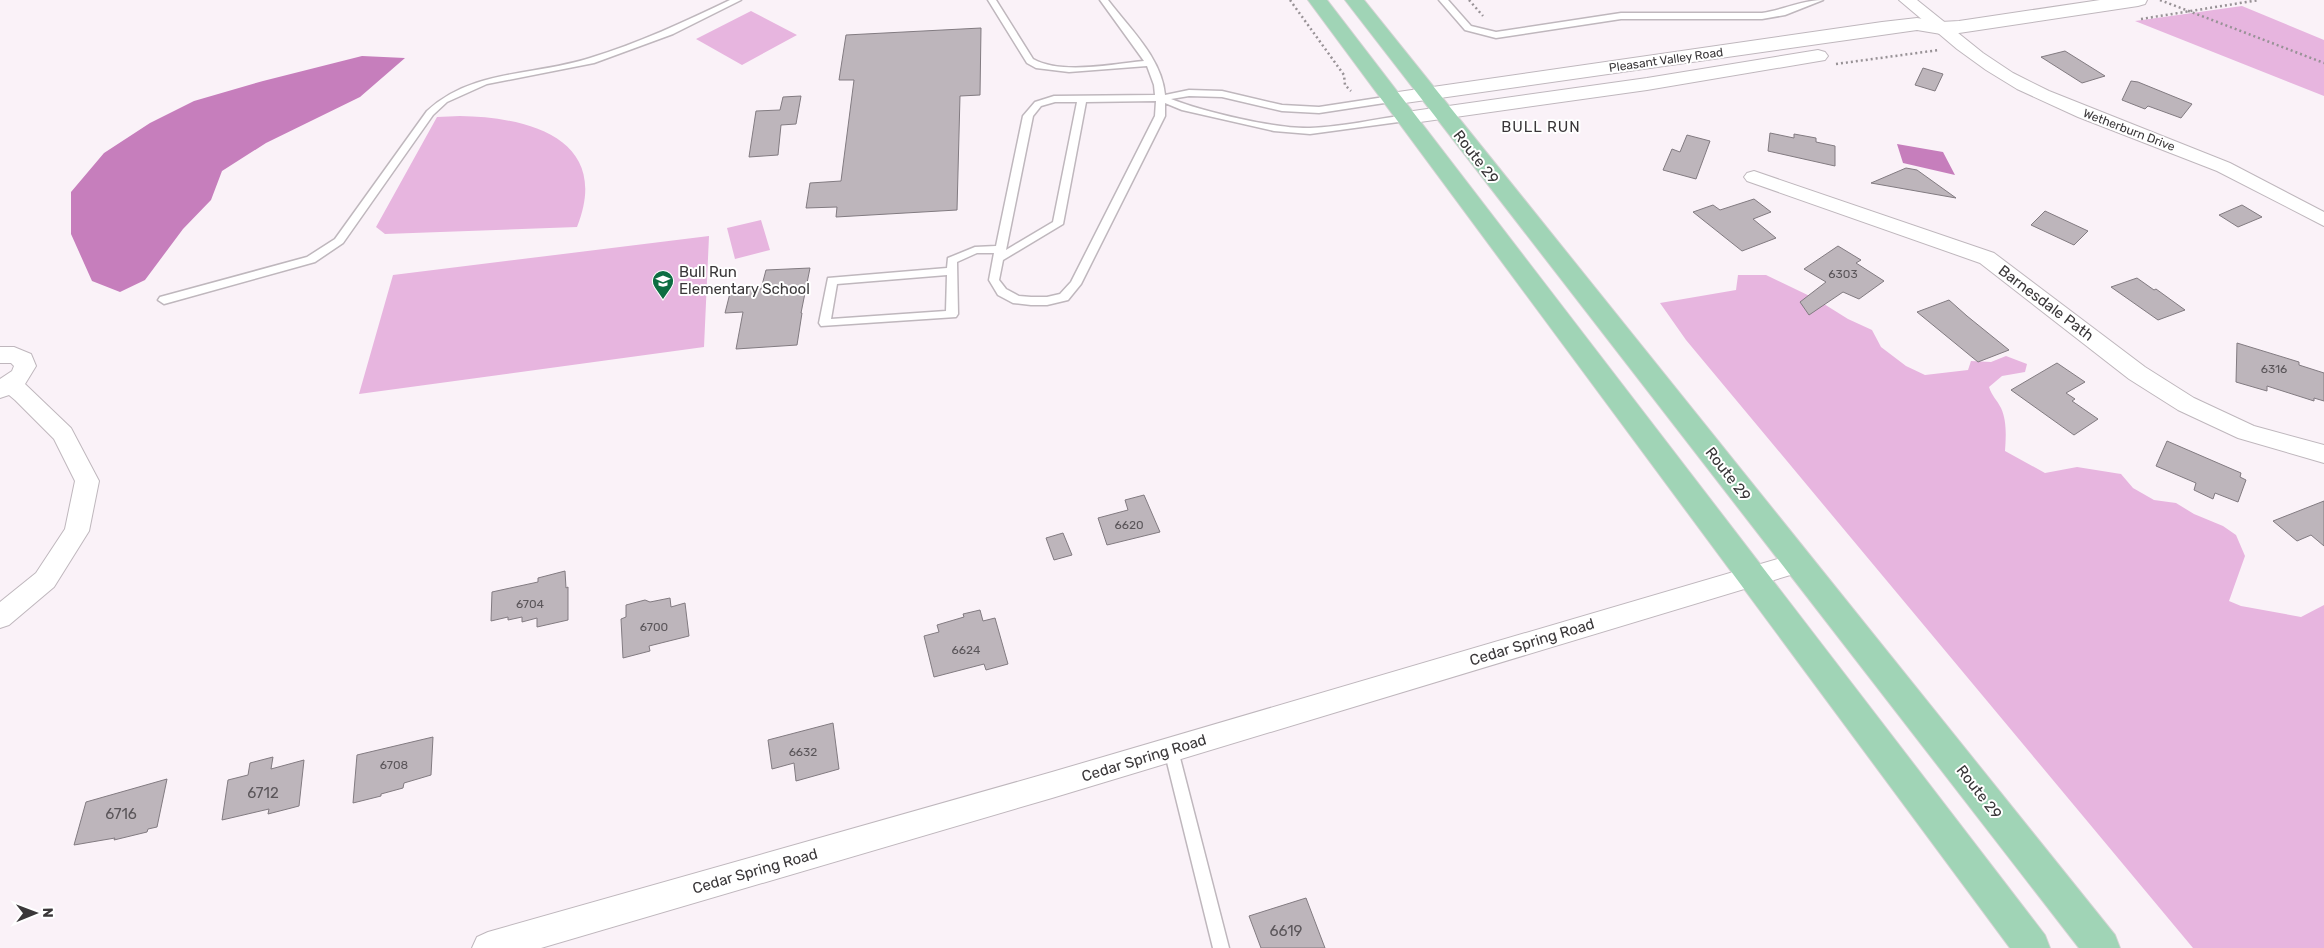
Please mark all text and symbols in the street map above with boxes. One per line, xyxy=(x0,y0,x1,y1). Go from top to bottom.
street label: Pleasant Valley Road xyxy=(1608,45,1724,75)
street label: Wetherburn Drive xyxy=(2081,106,2177,154)
district label: BULL RUN xyxy=(1501,118,1581,136)
street label: Route 29 xyxy=(1450,127,1503,187)
street label: Barnesdale Path xyxy=(1995,261,2097,345)
place label: Bull Run Elementary School xyxy=(679,263,810,298)
house number: 6303 xyxy=(1828,267,1858,281)
school or university icon: Bull Run Elementary School xyxy=(651,269,675,300)
house number: 6316 xyxy=(2261,362,2287,376)
street label: Route 29 xyxy=(1702,444,1755,504)
house number: 6620 xyxy=(1114,518,1144,532)
house number: 6704 xyxy=(516,597,545,611)
street label: Cedar Spring Road xyxy=(1467,614,1597,670)
house number: 6700 xyxy=(640,620,668,634)
house number: 6624 xyxy=(952,643,981,657)
street label: Cedar Spring Road xyxy=(1079,730,1209,786)
house number: 6632 xyxy=(789,745,817,759)
house number: 6708 xyxy=(380,758,408,772)
street label: Route 29 xyxy=(1953,762,2006,822)
house number: 6712 xyxy=(247,784,279,802)
house number: 6716 xyxy=(105,805,137,823)
street label: Cedar Spring Road xyxy=(690,845,820,897)
north arrow xyxy=(10,888,60,938)
text: N xyxy=(39,908,56,918)
house number: 6619 xyxy=(1269,922,1303,940)

